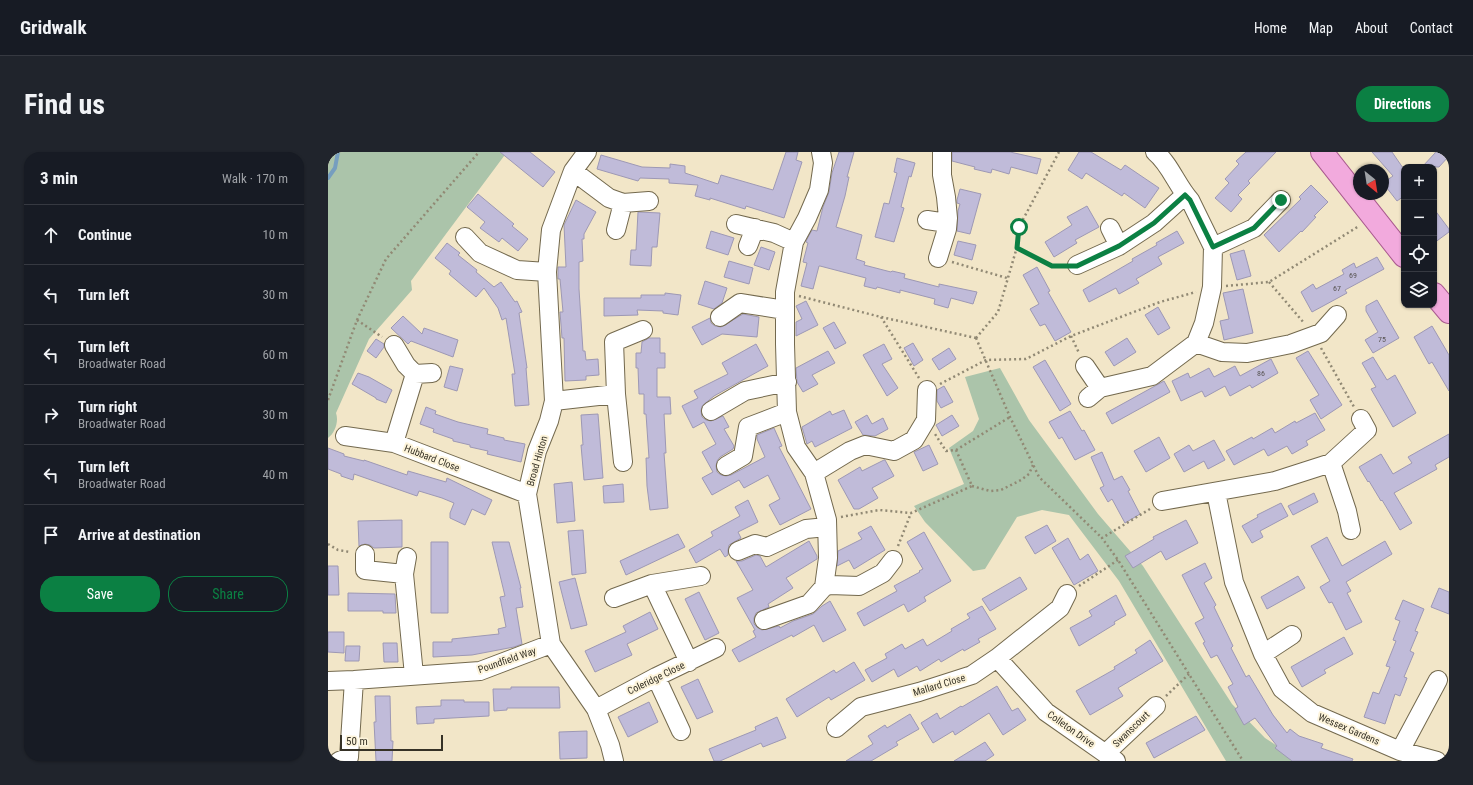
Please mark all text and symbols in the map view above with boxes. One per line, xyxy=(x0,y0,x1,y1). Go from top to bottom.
text: Gridwalk xyxy=(20,16,86,39)
text: Home xyxy=(1254,20,1287,36)
text: Map xyxy=(1309,20,1333,36)
text: About xyxy=(1355,20,1388,36)
text: Contact xyxy=(1410,20,1453,36)
button: Directions xyxy=(1356,86,1449,122)
text: Find us xyxy=(24,88,105,121)
north arrow xyxy=(1353,164,1389,200)
map controls xyxy=(1401,164,1437,308)
button: + xyxy=(1401,164,1437,200)
text: 3 min xyxy=(40,168,78,188)
text: Walk · 170 m xyxy=(222,171,288,186)
route end xyxy=(1272,191,1290,209)
button: − xyxy=(1401,200,1437,236)
route start xyxy=(1010,218,1028,236)
icon: ahead xyxy=(40,224,62,246)
text: Continue xyxy=(78,226,132,244)
text: 10 m xyxy=(262,227,288,242)
button: locate xyxy=(1401,236,1437,272)
house number: 69 xyxy=(1349,271,1357,280)
button: layers xyxy=(1401,272,1437,308)
icon: left xyxy=(40,284,62,306)
house number: 67 xyxy=(1333,284,1341,293)
text: Turn left xyxy=(78,286,129,304)
text: 30 m xyxy=(262,287,288,302)
house number: 75 xyxy=(1378,335,1386,344)
text: Turn left xyxy=(78,338,129,356)
icon: left xyxy=(40,344,62,366)
text: 60 m xyxy=(262,347,288,362)
text: Broadwater Road xyxy=(78,356,166,371)
house number: 86 xyxy=(1257,369,1265,378)
text: Turn right xyxy=(78,398,137,416)
icon: right xyxy=(40,404,62,426)
text: 30 m xyxy=(262,407,288,422)
text: Broadwater Road xyxy=(78,416,166,431)
street label: Broad Hinton xyxy=(525,435,549,487)
street label: Hubbard Close xyxy=(403,442,461,474)
text: Turn left xyxy=(78,458,129,476)
icon: left xyxy=(40,464,62,486)
text: 40 m xyxy=(262,467,288,482)
text: Broadwater Road xyxy=(78,476,166,491)
icon: arrive xyxy=(40,524,62,546)
text: Arrive at destination xyxy=(78,526,201,544)
button: Save xyxy=(40,576,160,612)
button: Share xyxy=(168,576,288,612)
street label: Poundfield Way xyxy=(477,645,537,675)
street label: Coleridge Close xyxy=(626,659,687,697)
street label: Mallard Close xyxy=(911,672,967,698)
street label: Colleton Drive xyxy=(1045,709,1097,749)
street label: Swanscourt xyxy=(1110,709,1152,749)
street label: Wessex Gardens xyxy=(1317,711,1382,747)
scale bar xyxy=(340,733,443,752)
text: 50 m xyxy=(346,735,368,748)

